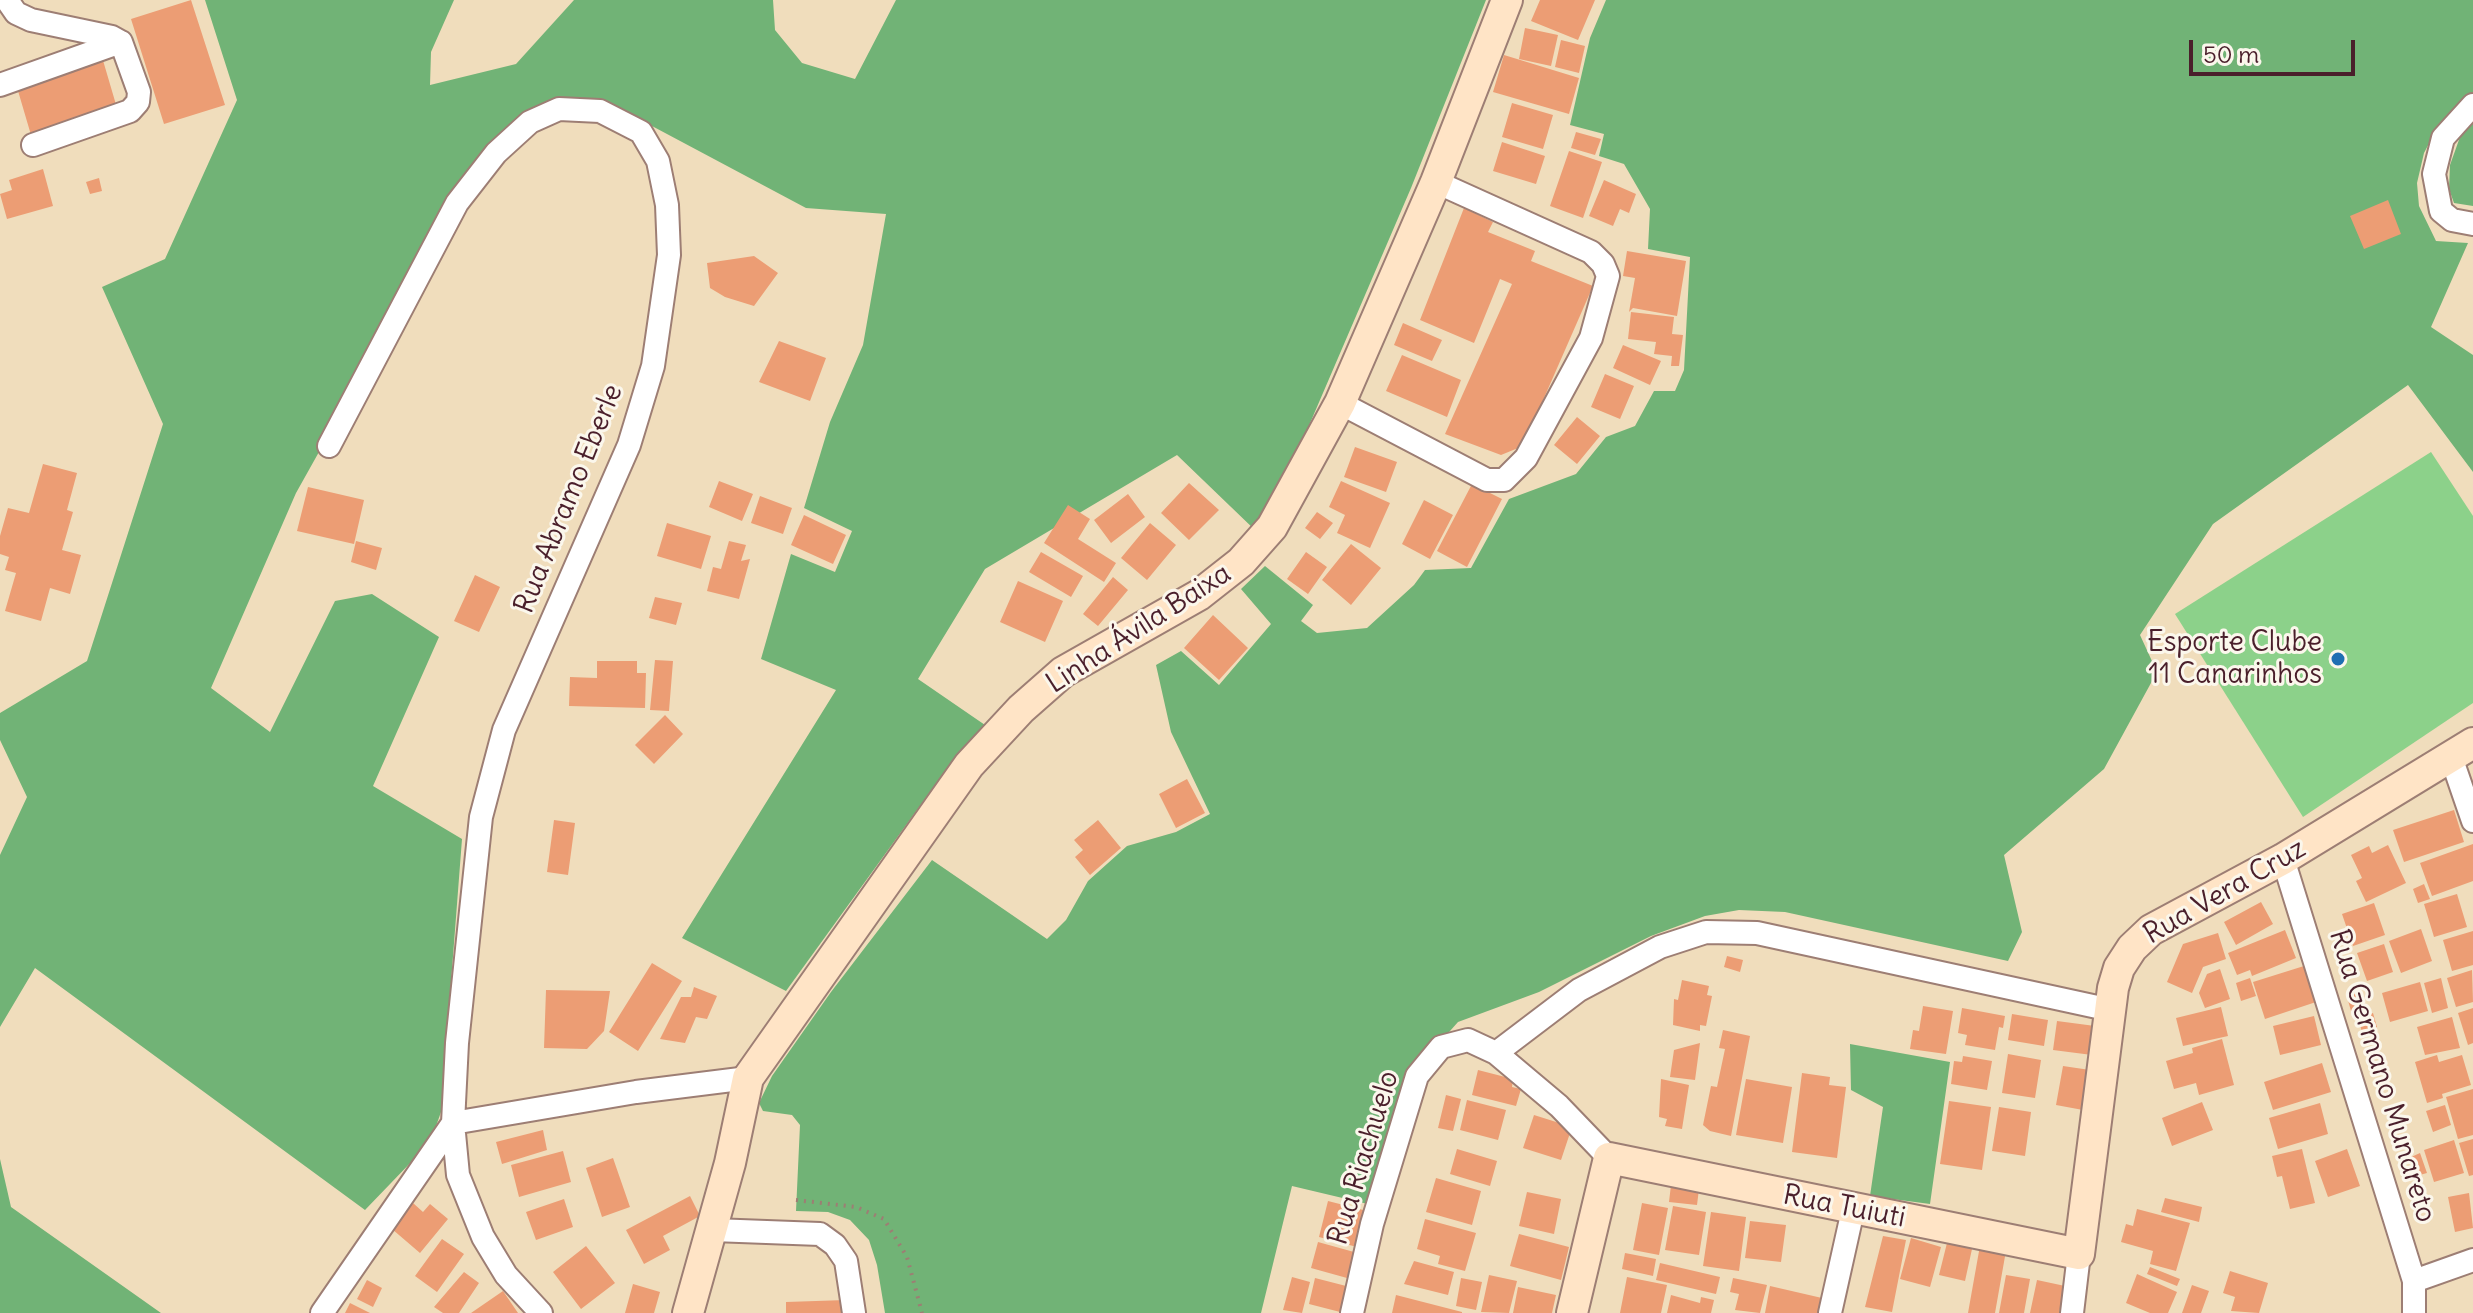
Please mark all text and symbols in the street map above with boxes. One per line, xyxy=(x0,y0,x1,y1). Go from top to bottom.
scale bar xyxy=(2193,24,2359,74)
text: 50 m xyxy=(2203,39,2259,69)
street label: Rua Abramo Eberle xyxy=(508,380,630,618)
street label: Linha Ávila Baixa xyxy=(1041,557,1237,701)
place label: Esporte Clube 11 Canarinhos xyxy=(2147,626,2322,692)
marker: Esporte Clube 11 Canarinhos xyxy=(2329,650,2347,668)
street label: Rua Vera Cruz xyxy=(2138,832,2312,952)
street label: Rua Germano Munareto xyxy=(2321,926,2443,1226)
street label: Rua Riachuelo xyxy=(1322,1067,1406,1249)
street label: Rua Tuiuti xyxy=(1780,1179,1908,1235)

